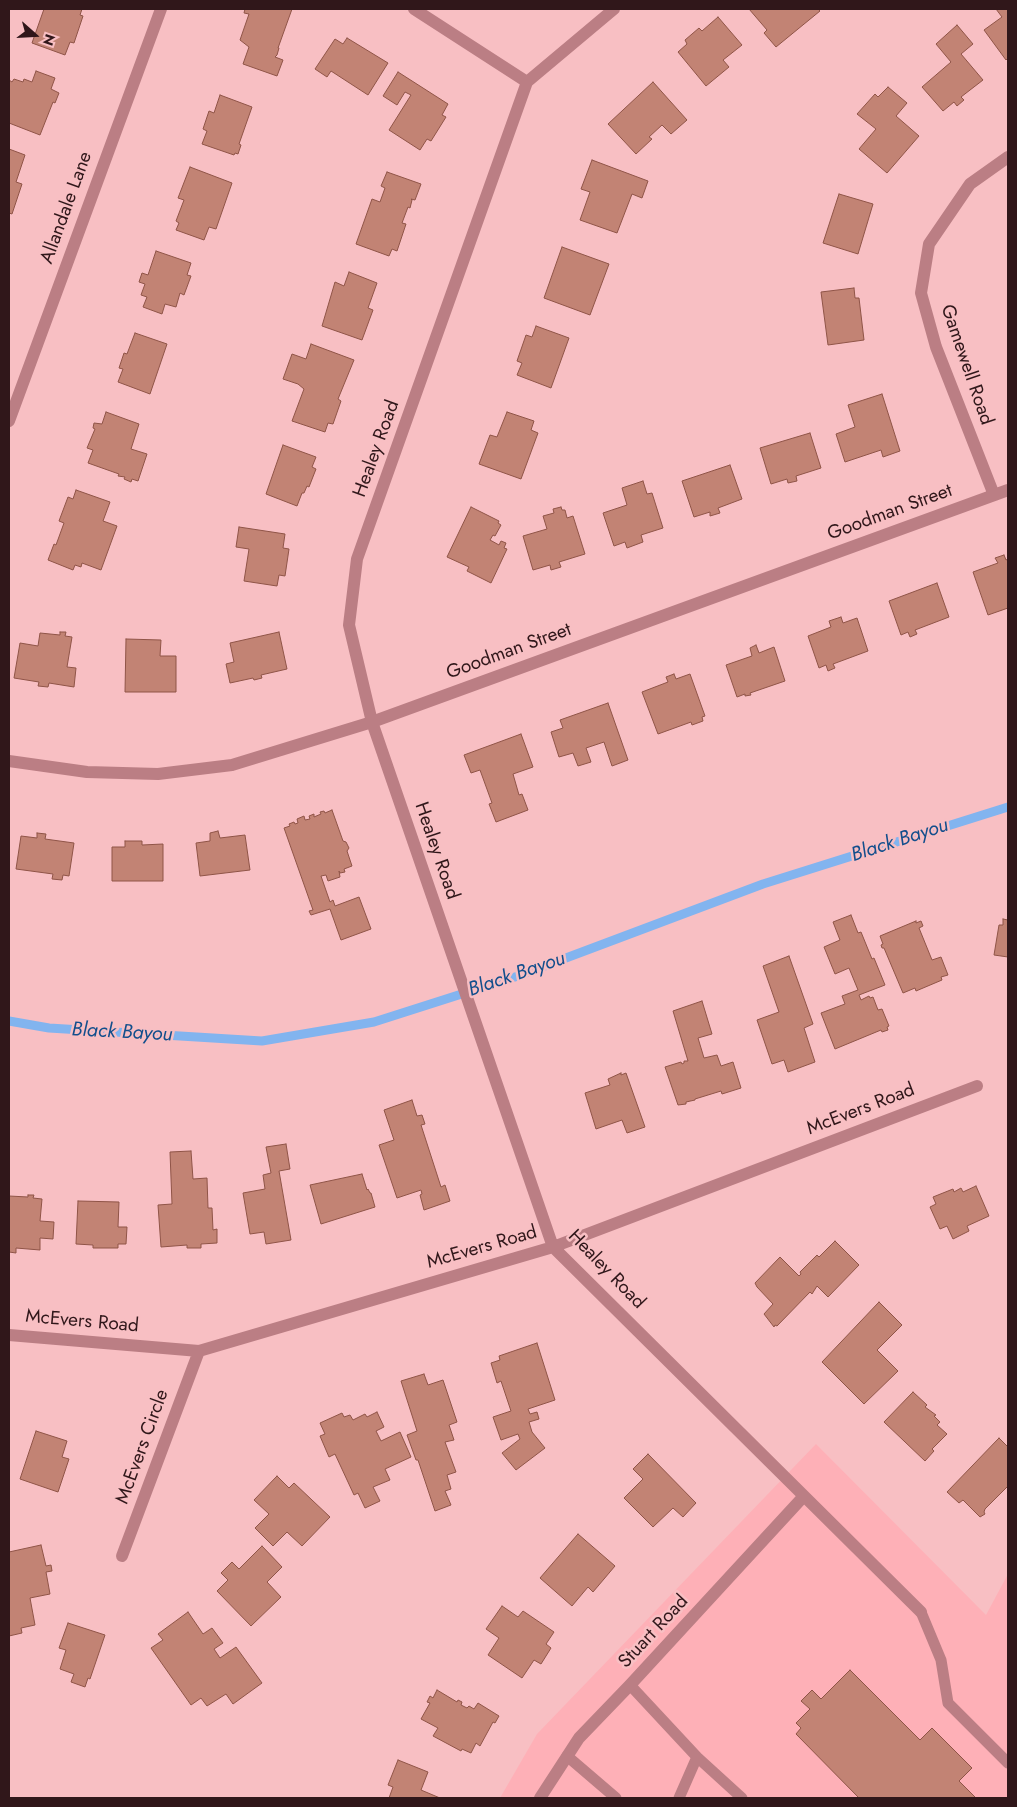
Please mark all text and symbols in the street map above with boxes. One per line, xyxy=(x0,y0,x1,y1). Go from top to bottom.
north arrow xyxy=(10,10,60,60)
text: N xyxy=(38,31,60,48)
street label: Allandale Lane xyxy=(36,149,98,267)
street label: Gamewell Road xyxy=(935,302,997,428)
street label: Healey Road xyxy=(349,397,405,501)
street label: Goodman Street xyxy=(824,480,956,546)
street label: Goodman Street xyxy=(443,619,575,685)
street label: Healey Road xyxy=(409,799,463,903)
water label: Black Bayou xyxy=(848,814,952,868)
water label: Black Bayou xyxy=(465,947,569,1003)
water label: Black Bayou xyxy=(71,1018,173,1048)
street label: McEvers Road xyxy=(804,1079,918,1141)
street label: McEvers Road xyxy=(424,1221,540,1275)
street label: Healey Road xyxy=(563,1226,649,1314)
street label: McEvers Road xyxy=(24,1306,140,1338)
street label: McEvers Circle xyxy=(112,1387,174,1507)
street label: Stuart Road xyxy=(614,1591,694,1673)

